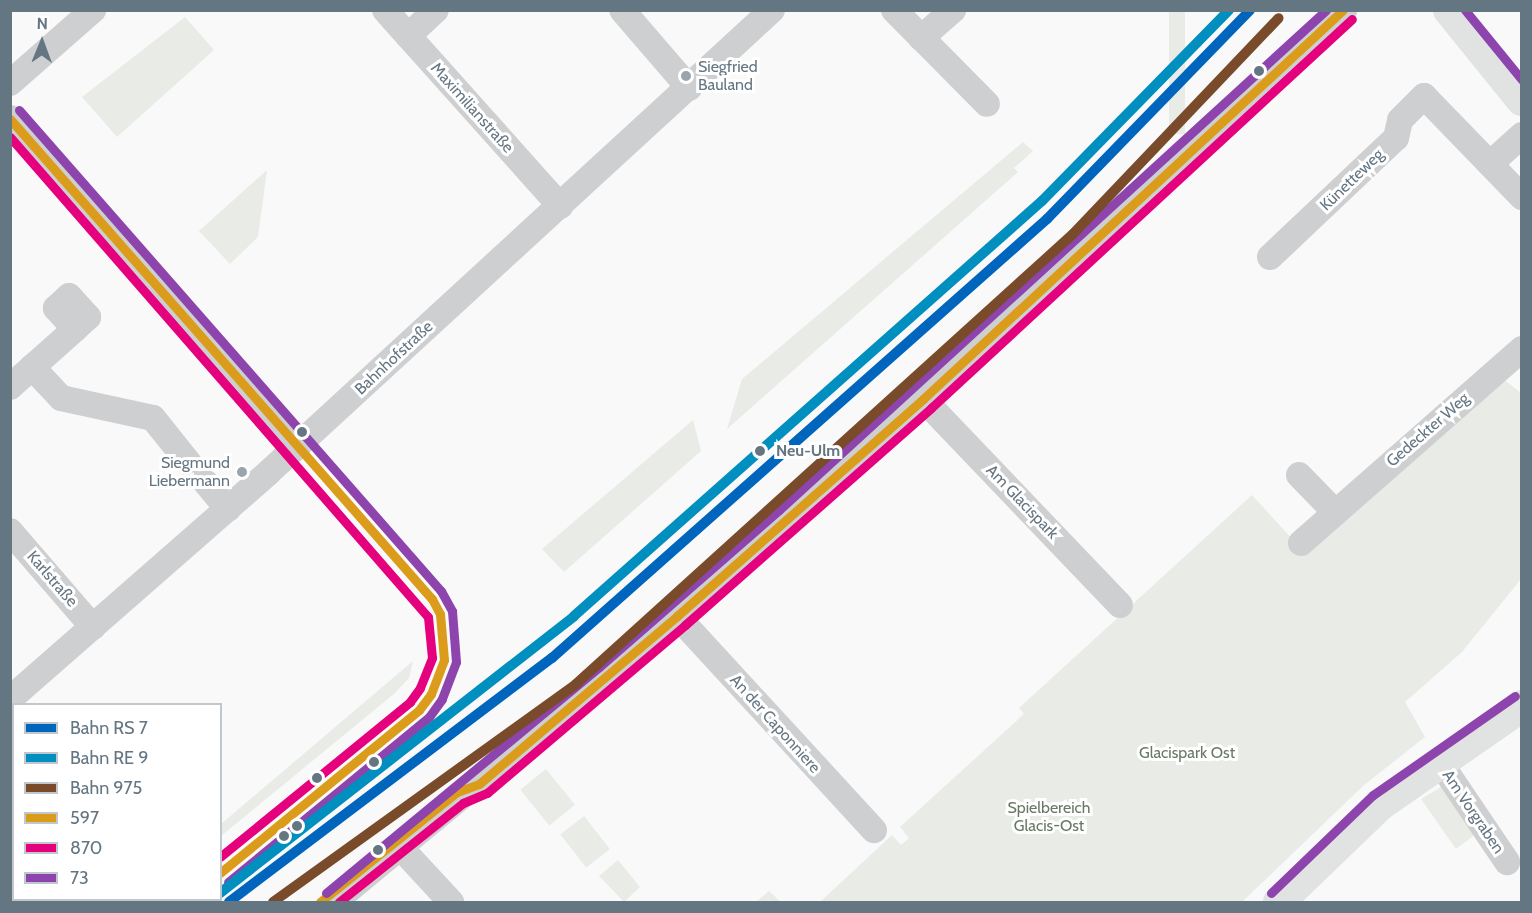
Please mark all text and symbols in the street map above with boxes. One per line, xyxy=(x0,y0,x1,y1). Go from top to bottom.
north arrow xyxy=(12,12,72,72)
text: N xyxy=(37,14,48,33)
place label: Siegfried Bauland xyxy=(698,57,758,95)
street label: Maximilianstraße xyxy=(426,59,518,157)
unlabelled marker xyxy=(1253,65,1265,77)
marker: Siegfried Bauland xyxy=(679,69,693,83)
street label: Künetteweg xyxy=(1316,145,1388,215)
street label: Bahnhofstraße xyxy=(351,317,437,399)
street label: Gedeckter Weg xyxy=(1383,389,1473,471)
unlabelled marker xyxy=(296,426,308,438)
marker: Neu-Ulm xyxy=(749,440,771,462)
place label: Neu-Ulm xyxy=(776,441,840,461)
place label: Siegmund Liebermann xyxy=(149,453,230,491)
street label: Am Glacispark xyxy=(982,461,1062,543)
marker: Siegmund Liebermann xyxy=(235,465,249,479)
street label: Karlstraße xyxy=(23,547,81,611)
street label: An der Caponniere xyxy=(726,671,824,777)
legend xyxy=(12,703,222,901)
text: Bahn RS 7 xyxy=(70,717,148,739)
park label: Glacispark Ost xyxy=(1139,743,1235,763)
text: Bahn RE 9 xyxy=(70,747,148,769)
unlabelled marker xyxy=(368,756,380,768)
street label: Am Vorgraben xyxy=(1438,767,1508,857)
unlabelled marker xyxy=(311,772,323,784)
text: Bahn 975 xyxy=(70,777,142,799)
park label: Spielbereich Glacis-Ost xyxy=(1008,798,1090,836)
text: 597 xyxy=(70,807,99,829)
unlabelled marker xyxy=(291,820,303,832)
unlabelled marker xyxy=(278,830,290,842)
text: 870 xyxy=(70,837,102,859)
unlabelled marker xyxy=(372,844,384,856)
text: 73 xyxy=(70,867,89,889)

